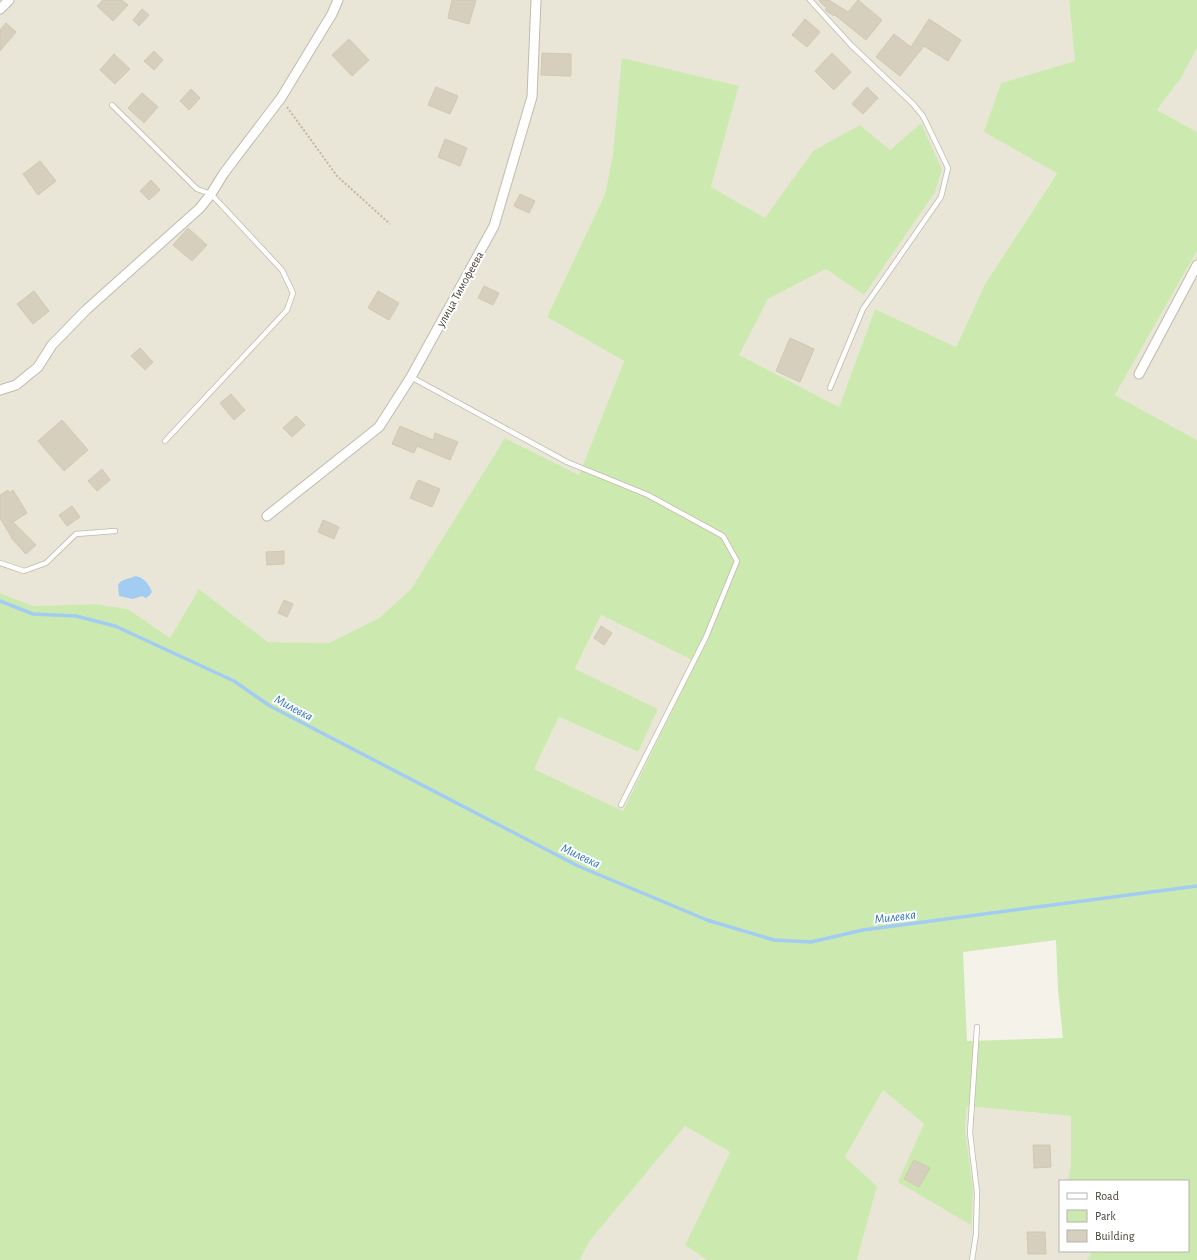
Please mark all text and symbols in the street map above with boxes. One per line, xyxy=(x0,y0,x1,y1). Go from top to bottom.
street label: улица Тимофеева xyxy=(434,249,487,330)
water label: Милевка xyxy=(272,693,315,724)
water label: Милевка xyxy=(559,842,602,871)
water label: Милевка xyxy=(874,908,917,926)
legend xyxy=(1059,1180,1189,1252)
text: Road xyxy=(1095,1190,1119,1202)
text: Park xyxy=(1095,1210,1116,1222)
text: Building xyxy=(1095,1230,1135,1242)

